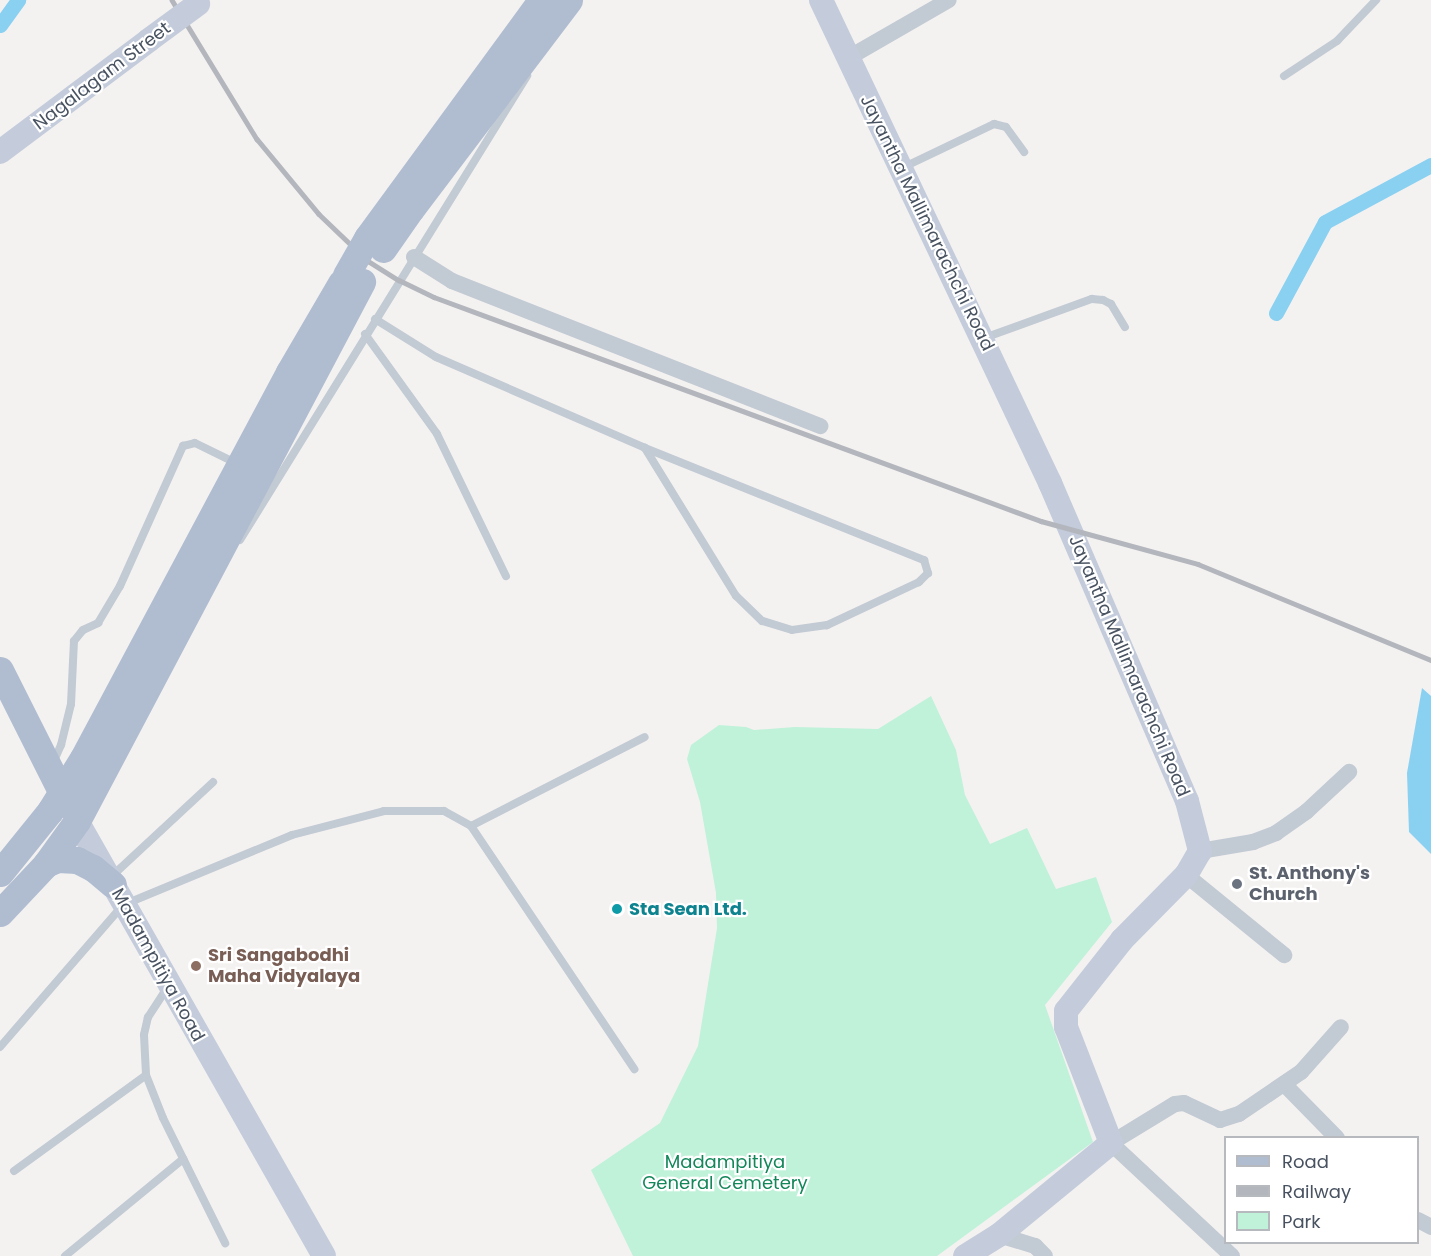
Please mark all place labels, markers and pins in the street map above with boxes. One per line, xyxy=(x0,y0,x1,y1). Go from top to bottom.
place label: St. Anthony's Church xyxy=(1249,863,1370,906)
marker: St. Anthony's Church xyxy=(1230,877,1244,891)
place label: Sta Sean Ltd. xyxy=(629,898,747,920)
marker: Sta Sean Ltd. xyxy=(610,902,624,916)
place label: Sri Sangabodhi Maha Vidyalaya xyxy=(208,945,360,988)
marker: Sri Sangabodhi Maha Vidyalaya xyxy=(189,959,203,973)

